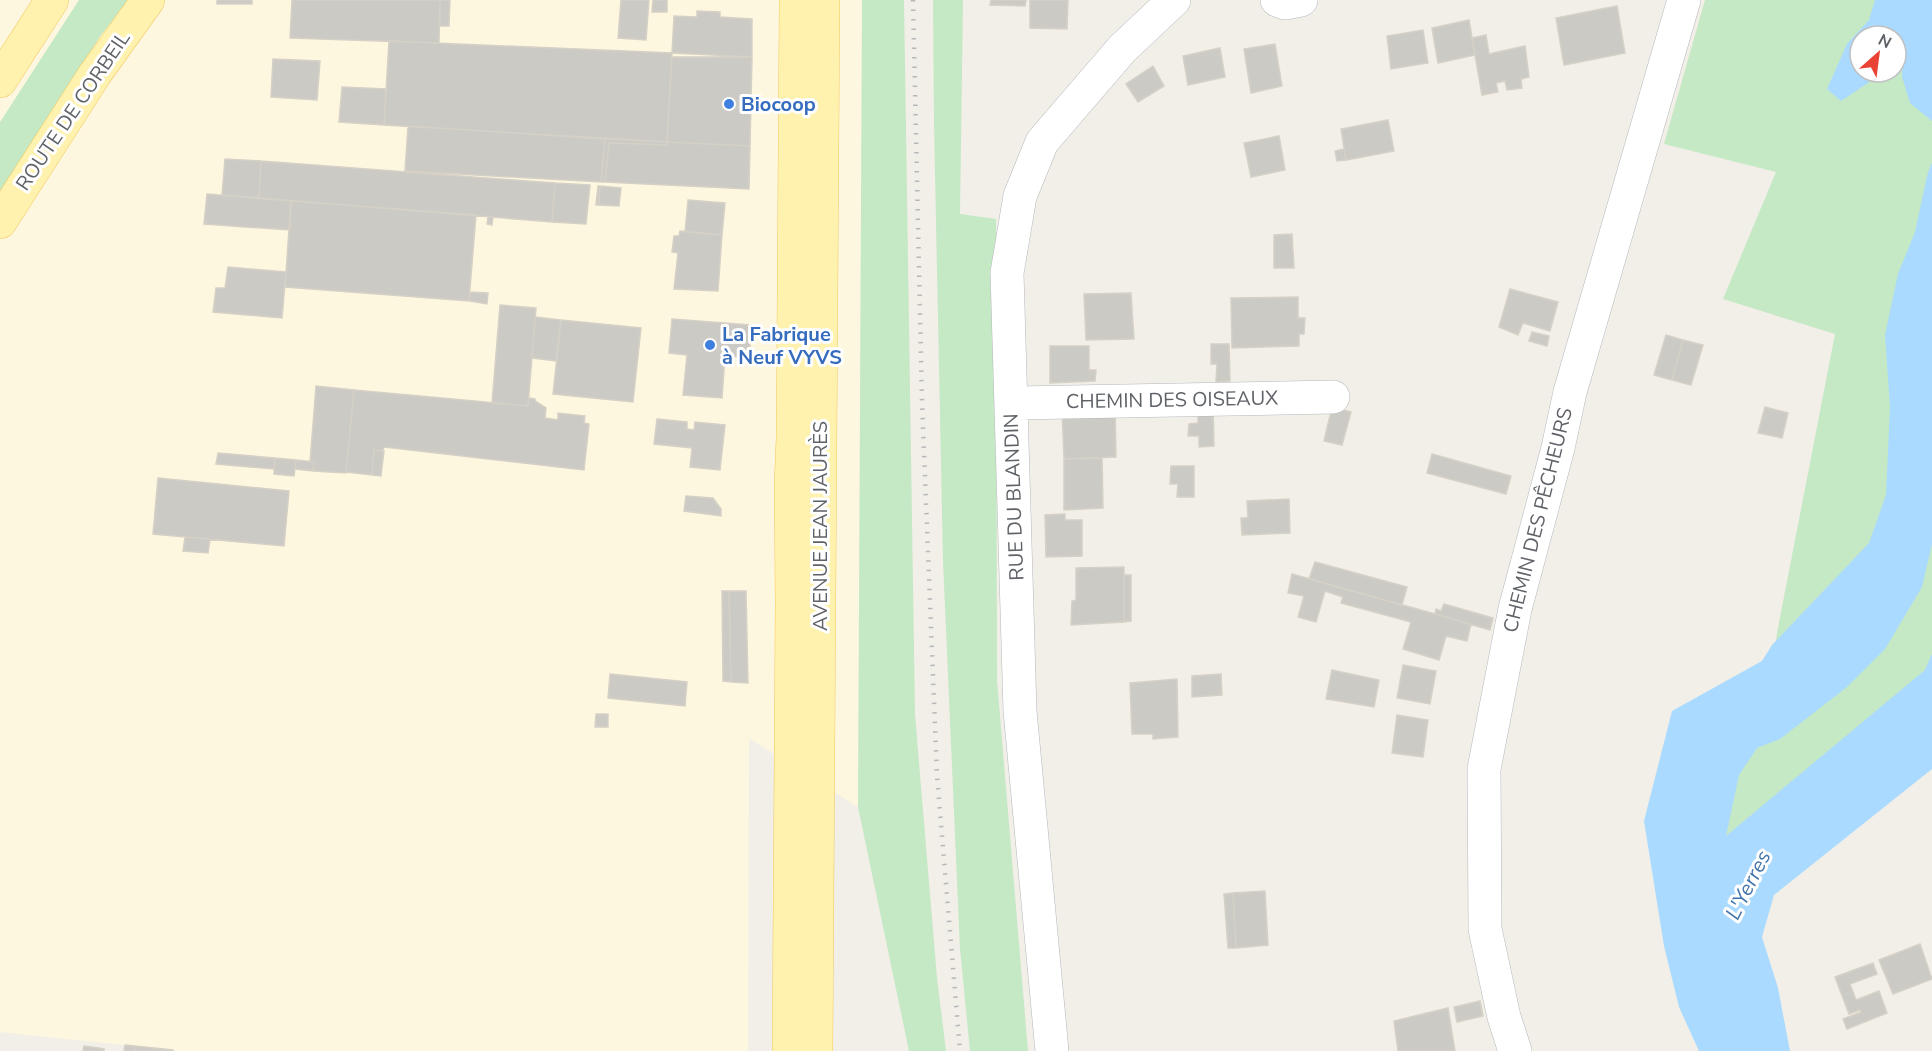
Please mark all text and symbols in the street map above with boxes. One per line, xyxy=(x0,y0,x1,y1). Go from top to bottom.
north arrow xyxy=(1848,24,1908,84)
street label: ROUTE DE CORBEIL xyxy=(10,26,136,196)
text: N xyxy=(1874,29,1895,54)
place label: Biocoop xyxy=(741,91,816,118)
marker: Biocoop xyxy=(722,97,736,111)
place label: La Fabrique à Neuf VYVS xyxy=(722,321,842,371)
marker: La Fabrique à Neuf VYVS xyxy=(703,338,717,352)
street label: CHEMIN DES OISEAUX xyxy=(1066,385,1278,415)
street label: CHEMIN DES PÊCHEURS xyxy=(1497,405,1579,635)
street label: RUE DU BLANDIN xyxy=(998,413,1030,581)
street label: AVENUE JEAN JAURÈS xyxy=(807,421,834,631)
water label: L'Yerres xyxy=(1719,846,1777,924)

